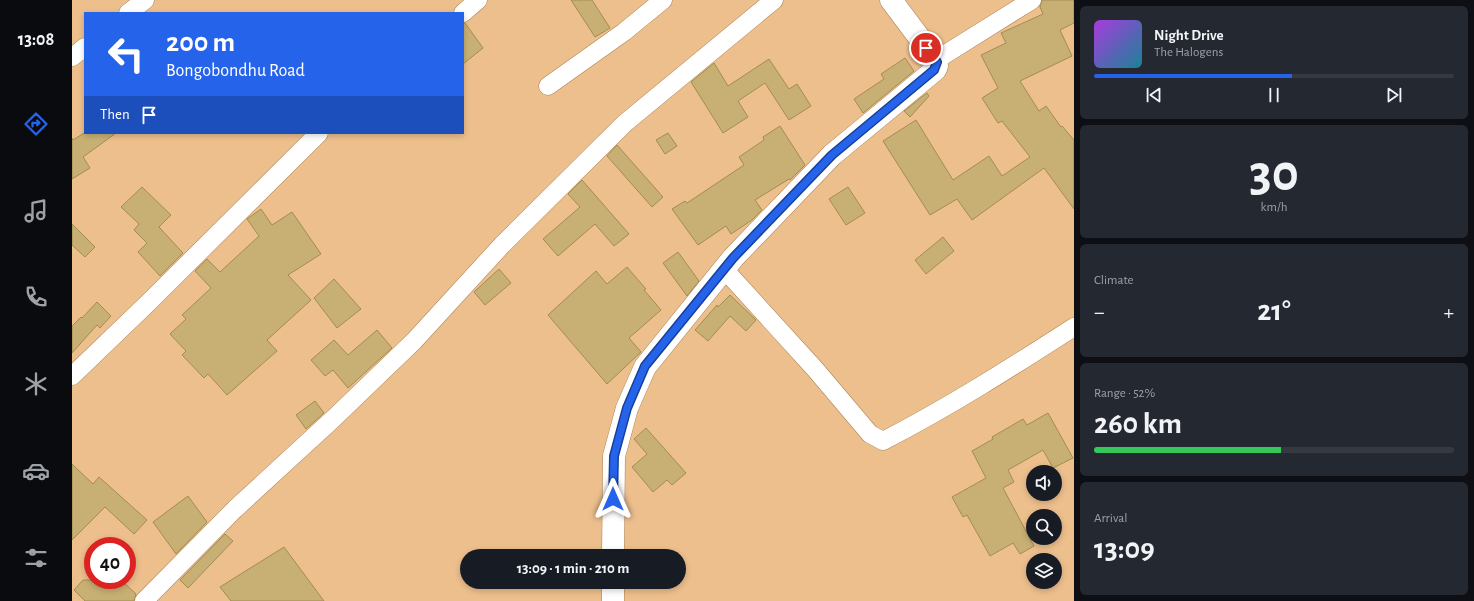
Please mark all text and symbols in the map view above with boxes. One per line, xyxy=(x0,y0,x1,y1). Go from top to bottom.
icon: left xyxy=(100,28,152,80)
text: Night Drive xyxy=(1154,28,1224,43)
text: 200 m xyxy=(166,29,235,57)
text: 13:08 xyxy=(18,31,54,49)
pin xyxy=(909,31,943,65)
icon: arrive xyxy=(915,37,937,59)
text: The Halogens xyxy=(1154,46,1223,59)
text: Bongobondhu Road xyxy=(166,62,305,80)
icon: previous xyxy=(1143,84,1165,106)
icon: pause xyxy=(1263,84,1285,106)
icon: next xyxy=(1383,84,1405,106)
icon: arrive xyxy=(138,104,160,126)
text: Then xyxy=(100,107,130,122)
icon: directions xyxy=(22,110,50,138)
text: 30 xyxy=(1249,148,1299,200)
icon: music xyxy=(22,197,50,225)
text: km/h xyxy=(1261,201,1287,214)
text: Climate xyxy=(1094,274,1133,287)
icon: phone xyxy=(22,283,50,311)
text: 21° xyxy=(1257,296,1291,326)
text: − xyxy=(1094,301,1105,323)
text: + xyxy=(1443,301,1454,323)
icon: climate xyxy=(22,370,50,398)
text: Range · 52% xyxy=(1094,387,1155,400)
text: 260 km xyxy=(1094,409,1182,439)
icon: car xyxy=(22,457,50,485)
map controls xyxy=(1026,465,1062,589)
button: sound xyxy=(1026,465,1062,501)
position arrow xyxy=(592,478,634,520)
button: search xyxy=(1026,509,1062,545)
text: Arrival xyxy=(1094,512,1127,525)
text: 13:09 xyxy=(1094,534,1155,564)
speed limit sign: 40 xyxy=(84,537,136,589)
icon: filters xyxy=(22,544,50,572)
button: layers xyxy=(1026,553,1062,589)
text: 13:09 · 1 min · 210 m xyxy=(517,561,629,576)

